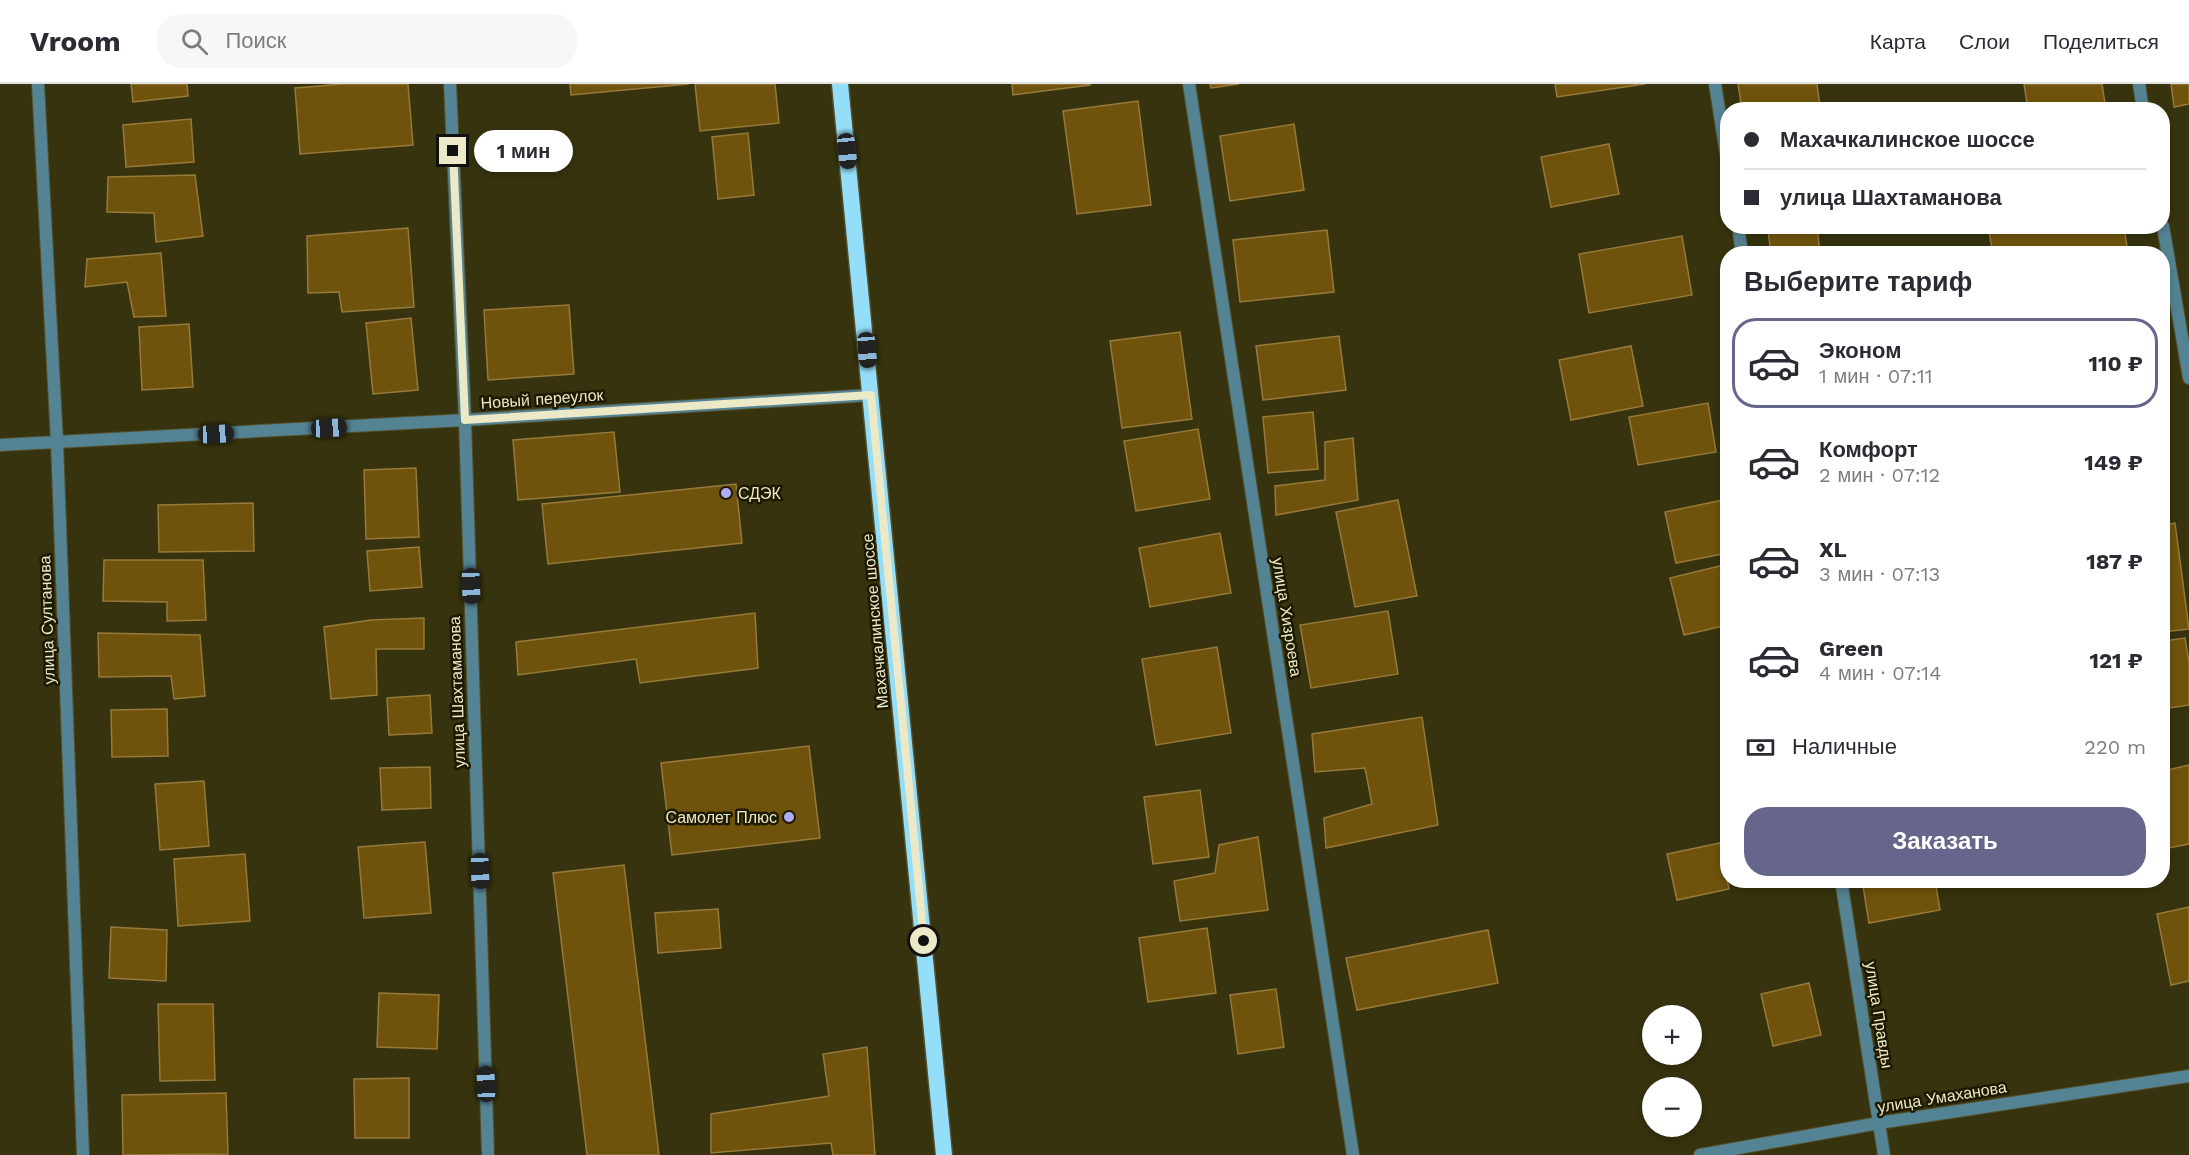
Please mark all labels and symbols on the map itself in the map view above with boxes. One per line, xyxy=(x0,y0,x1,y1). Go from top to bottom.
callout: 1 мин xyxy=(474,130,573,172)
car xyxy=(836,132,858,170)
route end xyxy=(439,137,466,164)
car xyxy=(856,331,878,369)
street label: Новый переулок xyxy=(480,385,605,413)
car xyxy=(311,418,347,438)
car xyxy=(198,424,234,444)
place label: СДЭК xyxy=(738,484,782,503)
marker: СДЭК xyxy=(719,486,733,500)
street label: Махачкалинское шоссе xyxy=(858,533,892,709)
street label: улица Султанова xyxy=(35,555,59,685)
street label: улица Хизроева xyxy=(1268,556,1306,678)
car xyxy=(461,568,481,604)
street label: улица Шахтаманова xyxy=(445,616,469,768)
place label: Самолет Плюс xyxy=(665,808,777,827)
marker: Самолет Плюс xyxy=(782,810,796,824)
car xyxy=(470,853,490,889)
route start xyxy=(910,927,937,954)
street label: улица Правды xyxy=(1861,960,1897,1070)
car xyxy=(476,1066,496,1102)
street label: улица Умаханова xyxy=(1876,1077,2008,1117)

